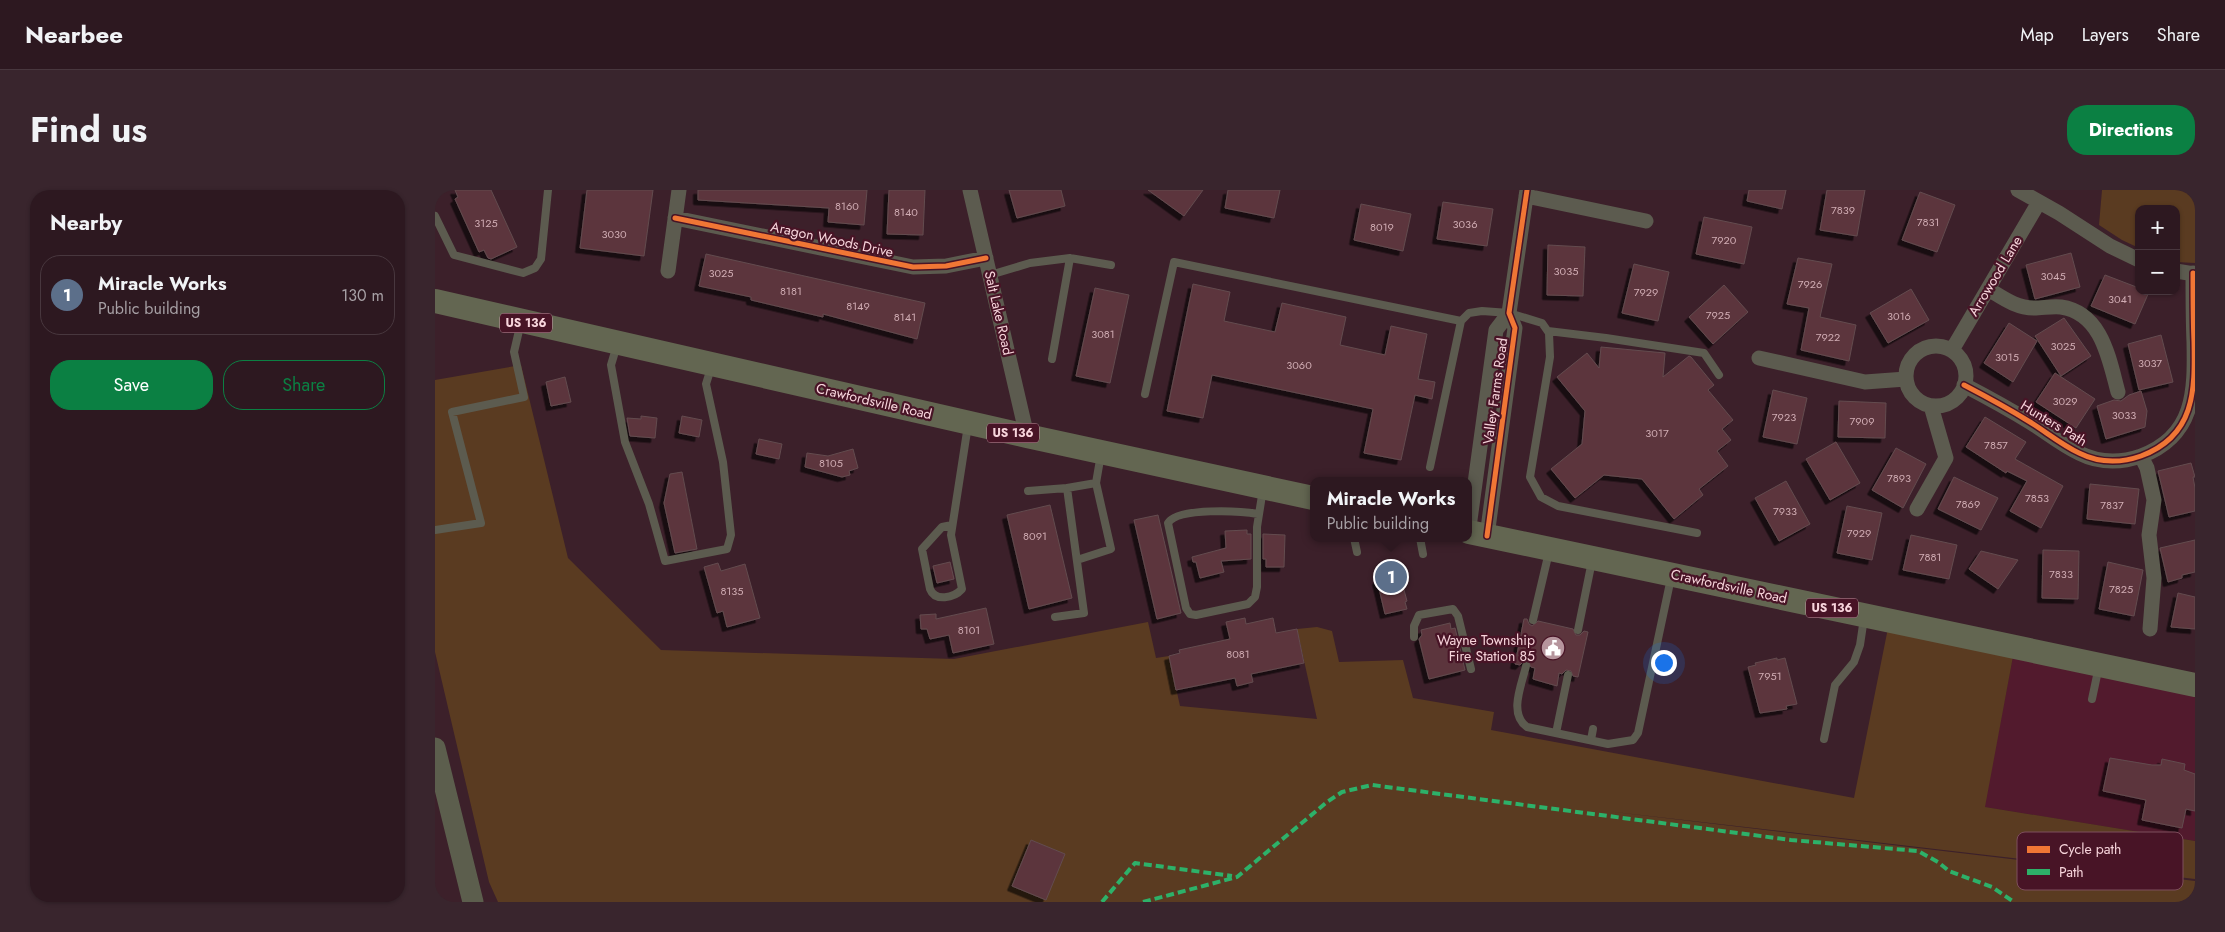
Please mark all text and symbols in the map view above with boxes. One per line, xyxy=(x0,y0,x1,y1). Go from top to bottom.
text: Nearbee xyxy=(25,17,123,52)
text: Map xyxy=(2020,22,2054,48)
text: Layers xyxy=(2082,22,2129,48)
text: Share xyxy=(2157,22,2200,48)
text: Find us xyxy=(30,105,147,155)
button: Directions xyxy=(2067,105,2195,155)
house number: 8160 xyxy=(835,198,859,214)
house number: 7839 xyxy=(1831,202,1855,218)
house number: 8140 xyxy=(894,204,918,220)
map controls xyxy=(2135,205,2180,295)
button: + xyxy=(2135,205,2180,250)
text: Nearby xyxy=(50,208,122,238)
house number: 7831 xyxy=(1917,214,1939,230)
house number: 3125 xyxy=(474,215,498,231)
street label: Aragon Woods Drive xyxy=(769,216,895,262)
house number: 3036 xyxy=(1453,216,1477,232)
house number: 8019 xyxy=(1370,219,1394,235)
house number: 3030 xyxy=(601,226,627,242)
house number: 7920 xyxy=(1712,232,1737,248)
street label: Arrowood Lane xyxy=(1963,232,2027,320)
button: − xyxy=(2135,250,2180,295)
house number: 3035 xyxy=(1554,263,1578,279)
house number: 3025 xyxy=(708,265,734,281)
house number: 3045 xyxy=(2040,268,2066,284)
street label: Salt Lake Road xyxy=(980,269,1018,357)
text: Miracle Works xyxy=(98,270,227,297)
house number: 7926 xyxy=(1798,276,1822,292)
house number: 8181 xyxy=(780,283,802,299)
text: 1 xyxy=(63,284,71,307)
text: 130 m xyxy=(341,284,384,307)
house number: 7929 xyxy=(1634,284,1658,300)
house number: 3041 xyxy=(2108,291,2132,307)
text: Public building xyxy=(98,297,200,320)
house number: 8149 xyxy=(846,298,870,314)
house number: 7925 xyxy=(1706,307,1730,323)
house number: 3016 xyxy=(1887,308,1911,324)
house number: 8141 xyxy=(894,309,916,325)
road number: US 136 xyxy=(500,314,552,332)
house number: 3081 xyxy=(1091,326,1115,342)
house number: 7922 xyxy=(1816,329,1840,345)
street label: Valley Farms Road xyxy=(1478,336,1512,446)
house number: 3025 xyxy=(2050,338,2076,354)
house number: 3015 xyxy=(1995,349,2019,365)
house number: 3037 xyxy=(2138,355,2162,371)
house number: 3060 xyxy=(1286,357,1312,373)
button: Save xyxy=(50,360,213,410)
button: Share xyxy=(223,360,385,410)
street label: Crawfordsville Road xyxy=(814,378,934,424)
house number: 3029 xyxy=(2052,393,2078,409)
street label: Hunters Path xyxy=(2017,395,2091,451)
house number: 3033 xyxy=(2112,407,2136,423)
house number: 7923 xyxy=(1772,409,1796,425)
house number: 7909 xyxy=(1849,413,1875,429)
road number: US 136 xyxy=(987,424,1039,442)
house number: 3017 xyxy=(1645,425,1669,441)
house number: 7857 xyxy=(1984,437,2008,453)
house number: 8105 xyxy=(819,455,843,471)
house number: 7893 xyxy=(1887,470,1911,486)
popup xyxy=(1310,477,1472,542)
text: Miracle Works xyxy=(1327,485,1455,512)
house number: 7853 xyxy=(2025,490,2049,506)
house number: 7869 xyxy=(1956,496,1980,512)
house number: 7837 xyxy=(2100,497,2124,513)
house number: 7933 xyxy=(1773,503,1797,519)
text: Public building xyxy=(1327,512,1429,535)
house number: 7929 xyxy=(1847,525,1871,541)
house number: 8091 xyxy=(1023,528,1047,544)
house number: 7881 xyxy=(1919,549,1941,565)
pin: 1 xyxy=(1375,558,1407,596)
street label: Crawfordsville Road xyxy=(1669,564,1789,608)
house number: 7833 xyxy=(2049,566,2073,582)
house number: 7825 xyxy=(2109,581,2133,597)
house number: 8135 xyxy=(720,583,744,599)
road number: US 136 xyxy=(1806,598,1858,618)
house number: 8101 xyxy=(958,622,980,638)
place label: Wayne Township Fire Station 85 xyxy=(1437,630,1535,666)
public building icon: Wayne Township Fire Station 85 xyxy=(1540,635,1566,661)
house number: 8081 xyxy=(1226,646,1250,662)
your location xyxy=(1651,650,1677,676)
house number: 7951 xyxy=(1758,668,1782,684)
legend xyxy=(2017,832,2183,890)
text: Cycle path xyxy=(2059,839,2121,859)
text: Path xyxy=(2059,862,2084,882)

